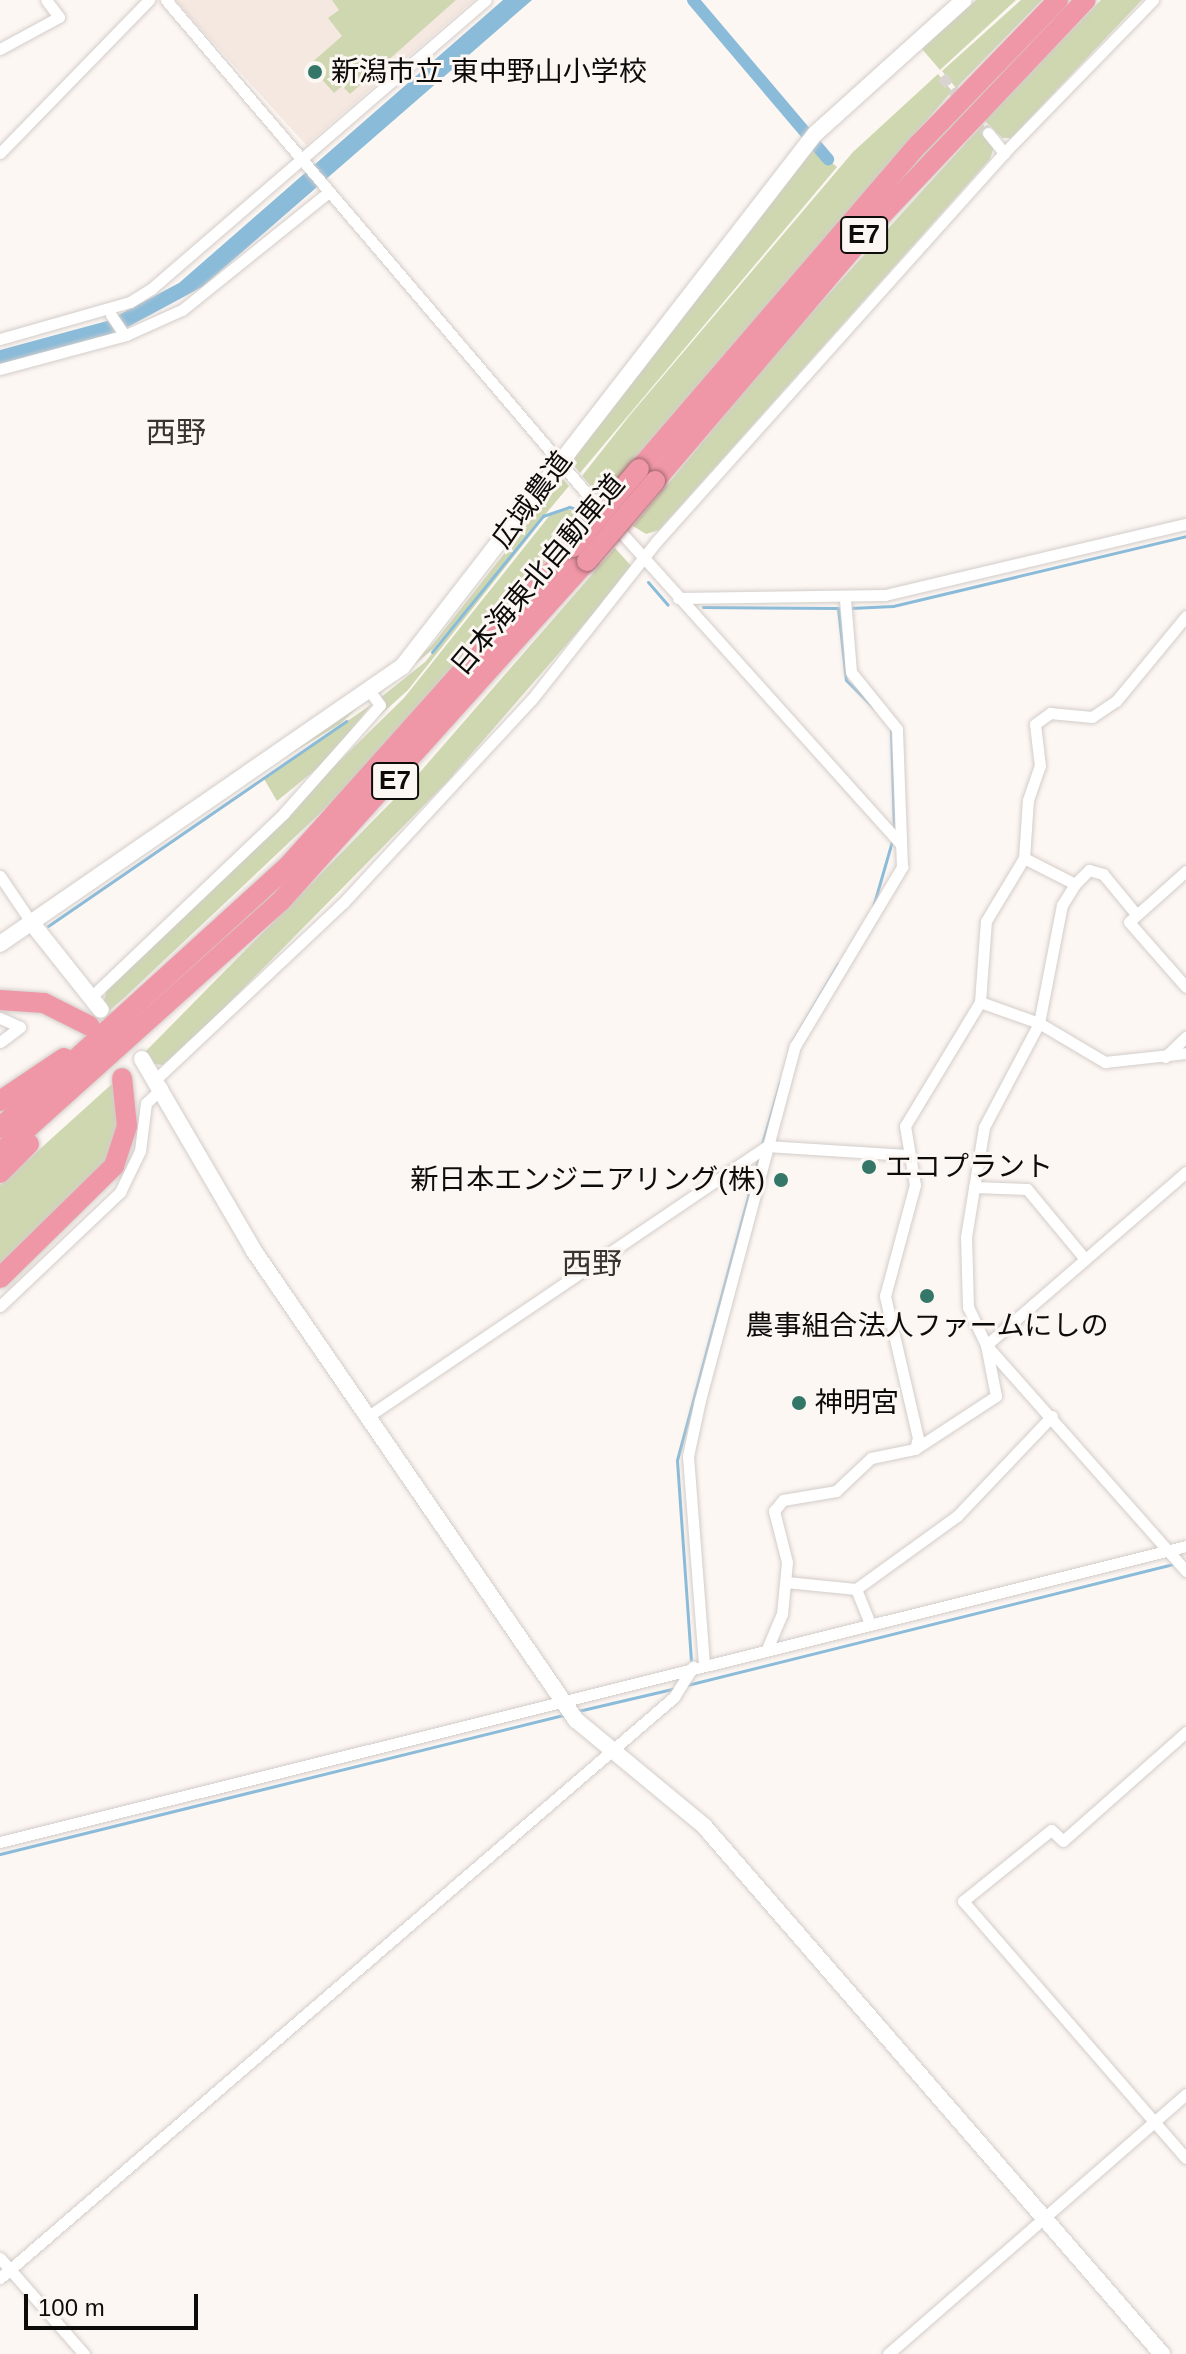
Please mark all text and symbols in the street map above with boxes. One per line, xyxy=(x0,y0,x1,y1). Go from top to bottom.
place label: 新潟市立 東中野山小学校 xyxy=(331,55,647,89)
marker: 新潟市立 東中野山小学校 xyxy=(306,63,324,81)
road number: E7 xyxy=(840,213,888,257)
district label: 西野 xyxy=(146,415,206,451)
street label: 広域農道 xyxy=(485,445,579,555)
street label: 日本海東北自動車道 xyxy=(444,468,632,682)
road number: E7 xyxy=(371,759,419,803)
place label: エコプラント xyxy=(885,1150,1053,1184)
marker: エコプラント xyxy=(860,1158,878,1176)
place label: 新日本エンジニアリング(株) xyxy=(410,1163,765,1197)
marker: 新日本エンジニアリング(株) xyxy=(772,1171,790,1189)
district label: 西野 xyxy=(562,1246,622,1282)
marker: 農事組合法人ファームにしの xyxy=(918,1287,936,1305)
place label: 農事組合法人ファームにしの xyxy=(745,1309,1109,1343)
place label: 神明宮 xyxy=(815,1386,899,1420)
marker: 神明宮 xyxy=(790,1394,808,1412)
scale bar xyxy=(28,2278,202,2328)
text: 100 m xyxy=(38,2294,105,2321)

